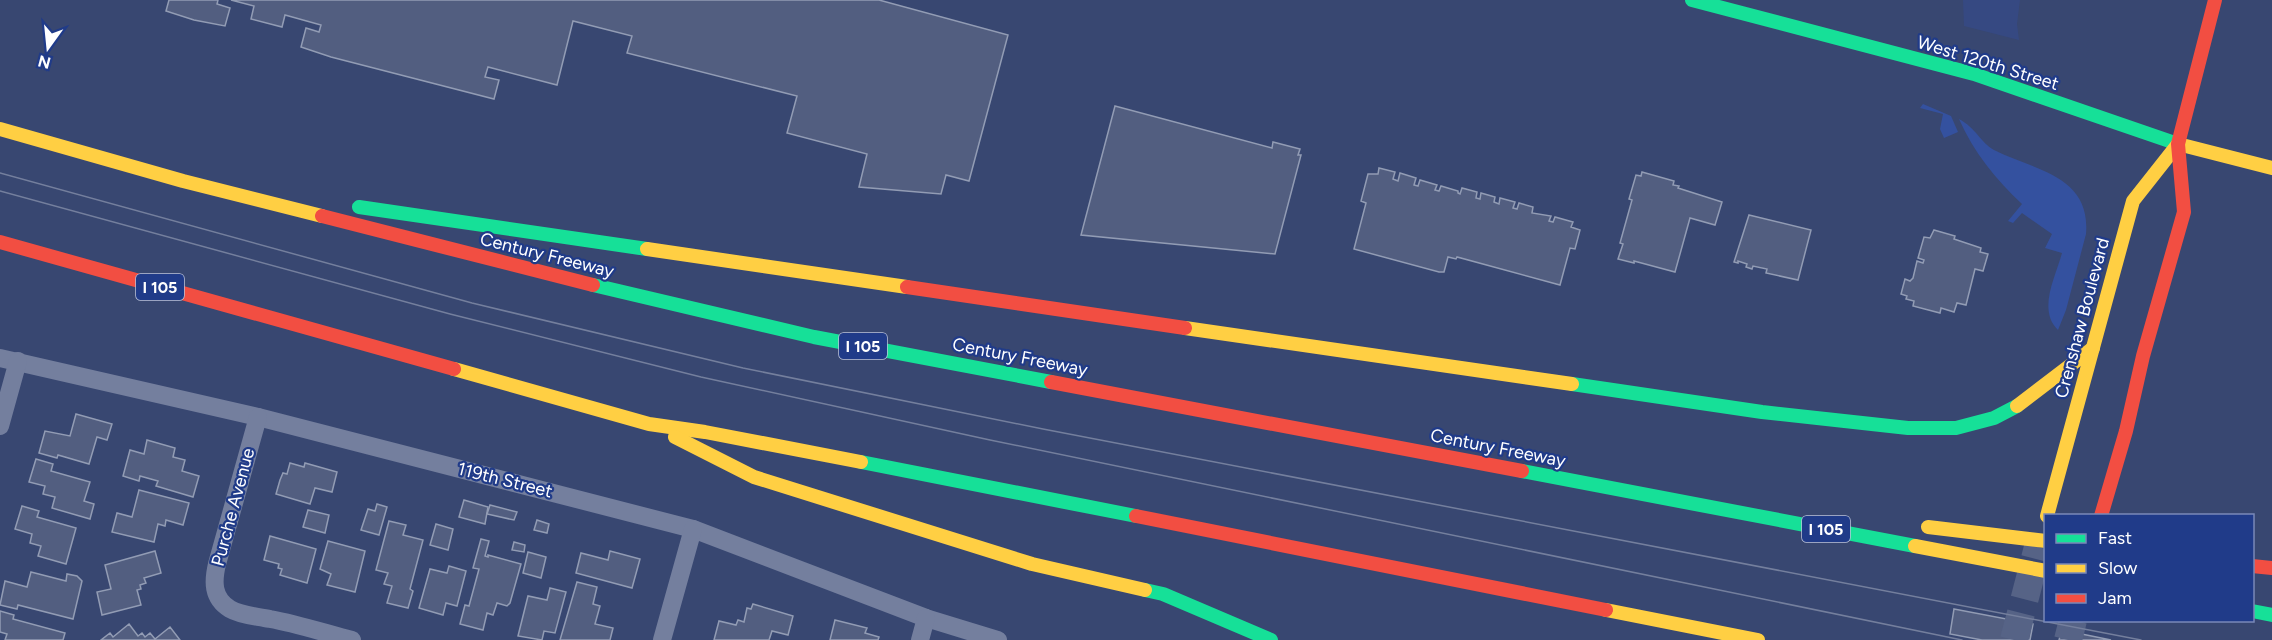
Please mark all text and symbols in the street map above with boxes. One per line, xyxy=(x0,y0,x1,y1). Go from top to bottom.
north arrow xyxy=(18,18,78,78)
street label: West 120th Street xyxy=(1915,31,2062,95)
text: N xyxy=(36,51,53,73)
street label: Century Freeway xyxy=(478,228,617,282)
street label: Crenshaw Boulevard xyxy=(2050,235,2114,401)
road number: I 105 xyxy=(136,274,184,300)
road number: I 105 xyxy=(839,333,887,359)
street label: Century Freeway xyxy=(951,333,1090,381)
street label: Century Freeway xyxy=(1429,424,1568,472)
street label: Purche Avenue xyxy=(207,445,259,568)
street label: 119th Street xyxy=(455,458,555,502)
legend xyxy=(2044,514,2254,622)
road number: I 105 xyxy=(1802,516,1850,542)
text: Fast xyxy=(2098,527,2132,549)
text: Slow xyxy=(2098,557,2137,579)
text: Jam xyxy=(2098,587,2132,609)

